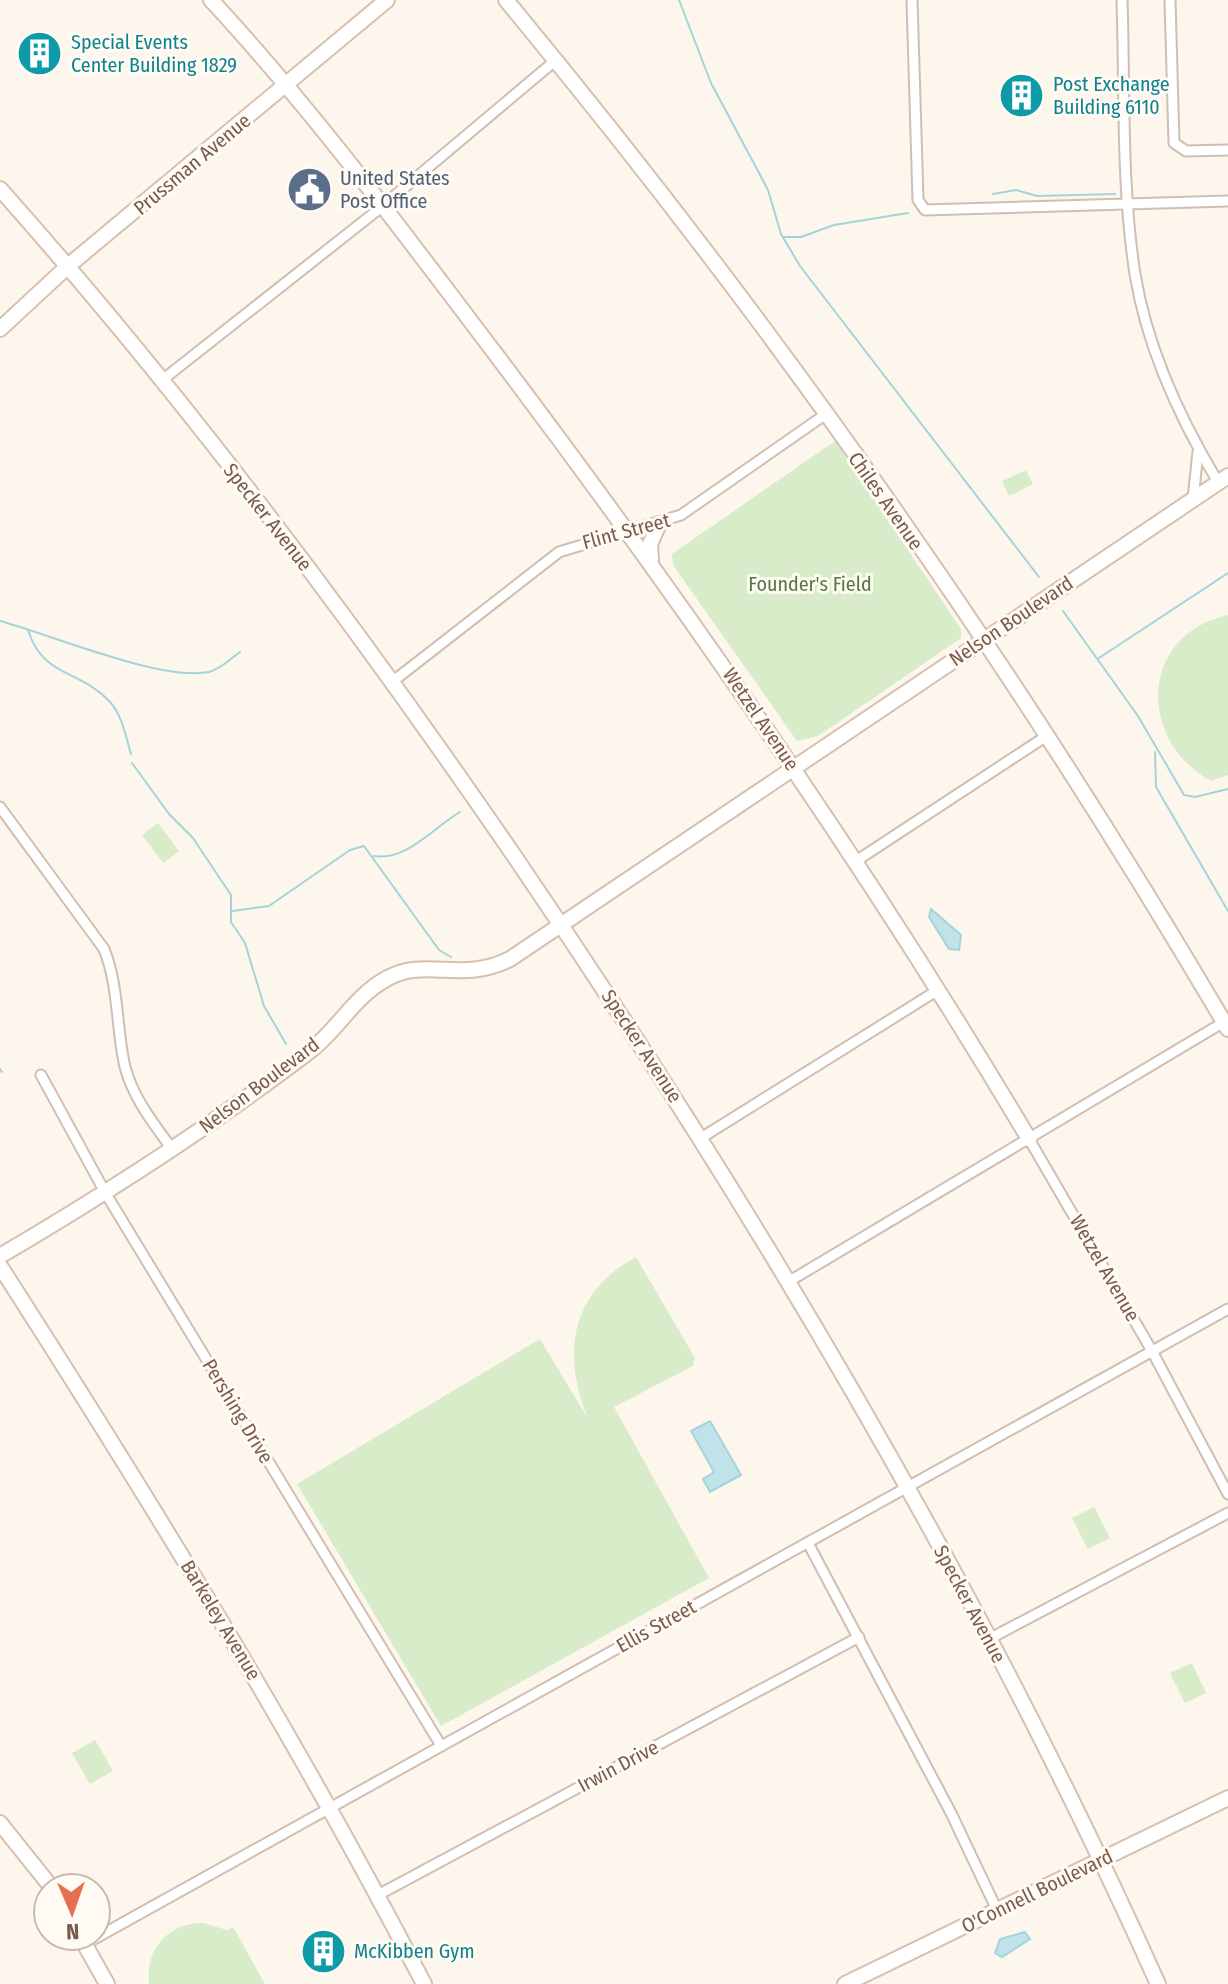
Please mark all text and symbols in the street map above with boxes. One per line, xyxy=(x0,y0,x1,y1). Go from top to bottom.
building icon: Special Events Center Building 1829 xyxy=(16,29,64,77)
place label: Special Events Center Building 1829 xyxy=(71,30,237,77)
building icon: Post Exchange Building 6110 xyxy=(998,72,1046,120)
place label: Post Exchange Building 6110 xyxy=(1053,72,1170,119)
street label: Prussman Avenue xyxy=(129,108,255,220)
public building icon: United States Post Office xyxy=(285,165,333,213)
place label: United States Post Office xyxy=(340,166,450,213)
street label: Chiles Avenue xyxy=(843,447,929,555)
street label: Specker Avenue xyxy=(219,458,317,576)
street label: Flint Street xyxy=(580,508,673,554)
street label: Nelson Boulevard xyxy=(945,571,1077,671)
park label: Founder's Field xyxy=(748,572,872,596)
street label: Wetzel Avenue xyxy=(718,663,804,775)
street label: Specker Avenue xyxy=(597,985,687,1107)
street label: Nelson Boulevard xyxy=(194,1032,324,1138)
street label: Wetzel Avenue xyxy=(1065,1211,1145,1325)
street label: Pershing Drive xyxy=(197,1354,279,1468)
street label: Specker Avenue xyxy=(929,1541,1011,1667)
street label: Barkeley Avenue xyxy=(176,1556,266,1684)
street label: Ellis Street xyxy=(612,1594,700,1658)
street label: Irwin Drive xyxy=(574,1735,662,1797)
street label: O'Connell Boulevard xyxy=(957,1844,1117,1938)
north arrow xyxy=(32,1872,112,1952)
text: N xyxy=(66,1918,80,1945)
building icon: McKibben Gym xyxy=(299,1927,347,1975)
place label: McKibben Gym xyxy=(354,1939,475,1963)

